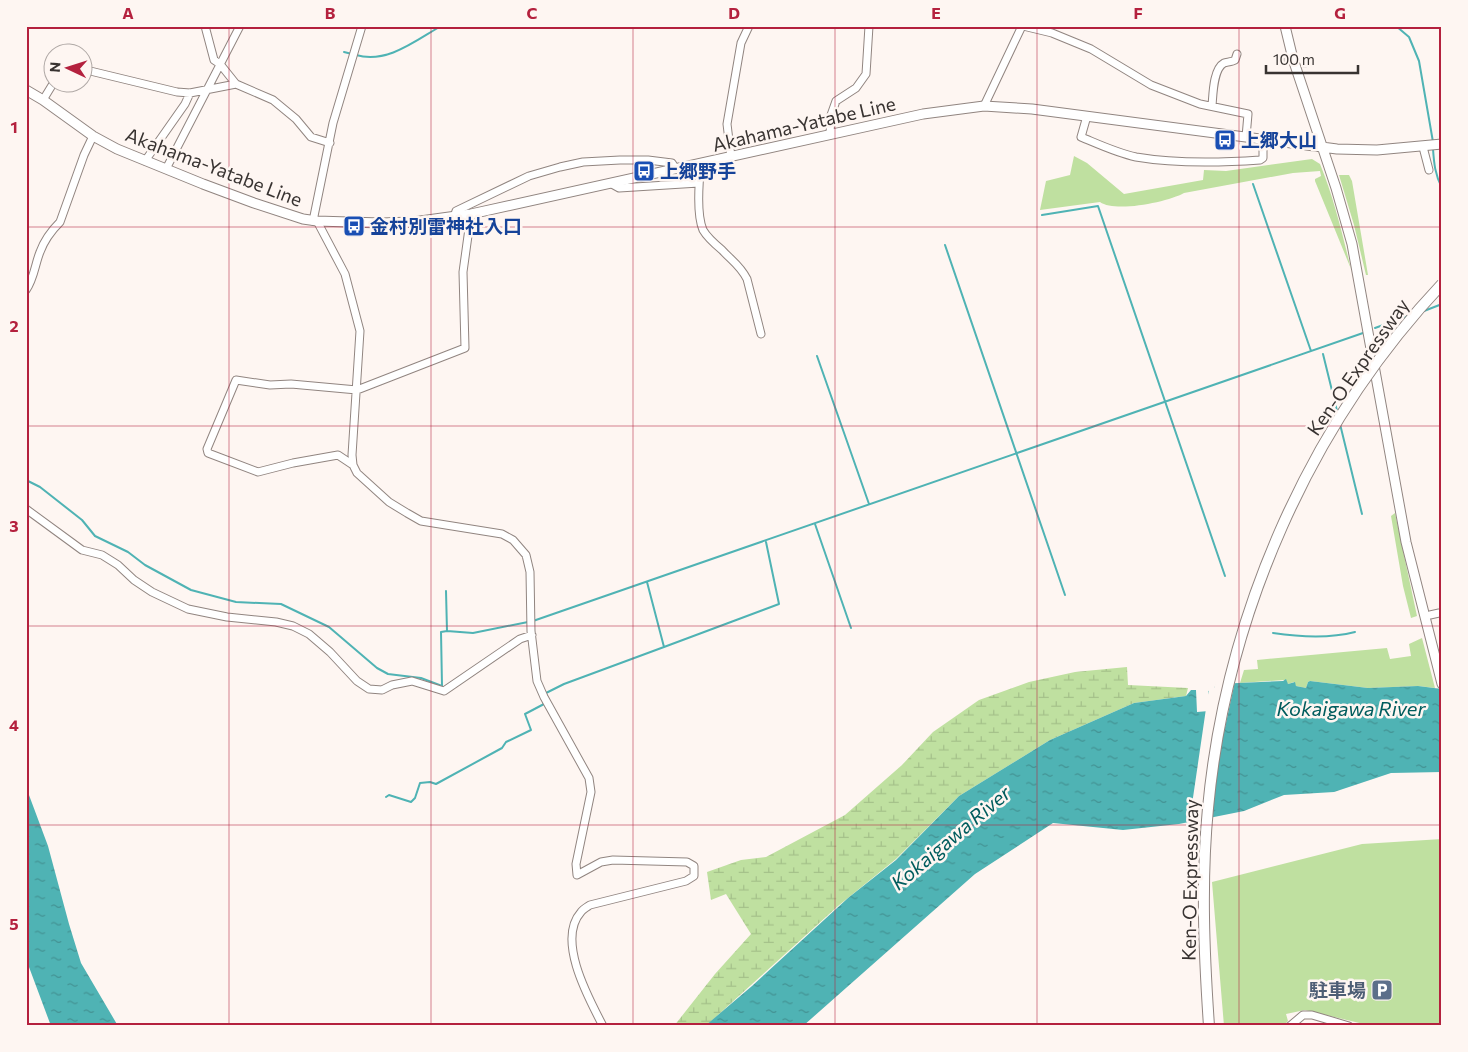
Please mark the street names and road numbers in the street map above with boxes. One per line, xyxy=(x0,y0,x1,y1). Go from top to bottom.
street label: Akahama-Yatabe Line xyxy=(710,91,898,156)
street label: Akahama-Yatabe Line xyxy=(123,122,306,211)
street label: Ken-O Expressway xyxy=(1302,294,1413,440)
street label: Ken-O Expressway xyxy=(1177,799,1202,961)

